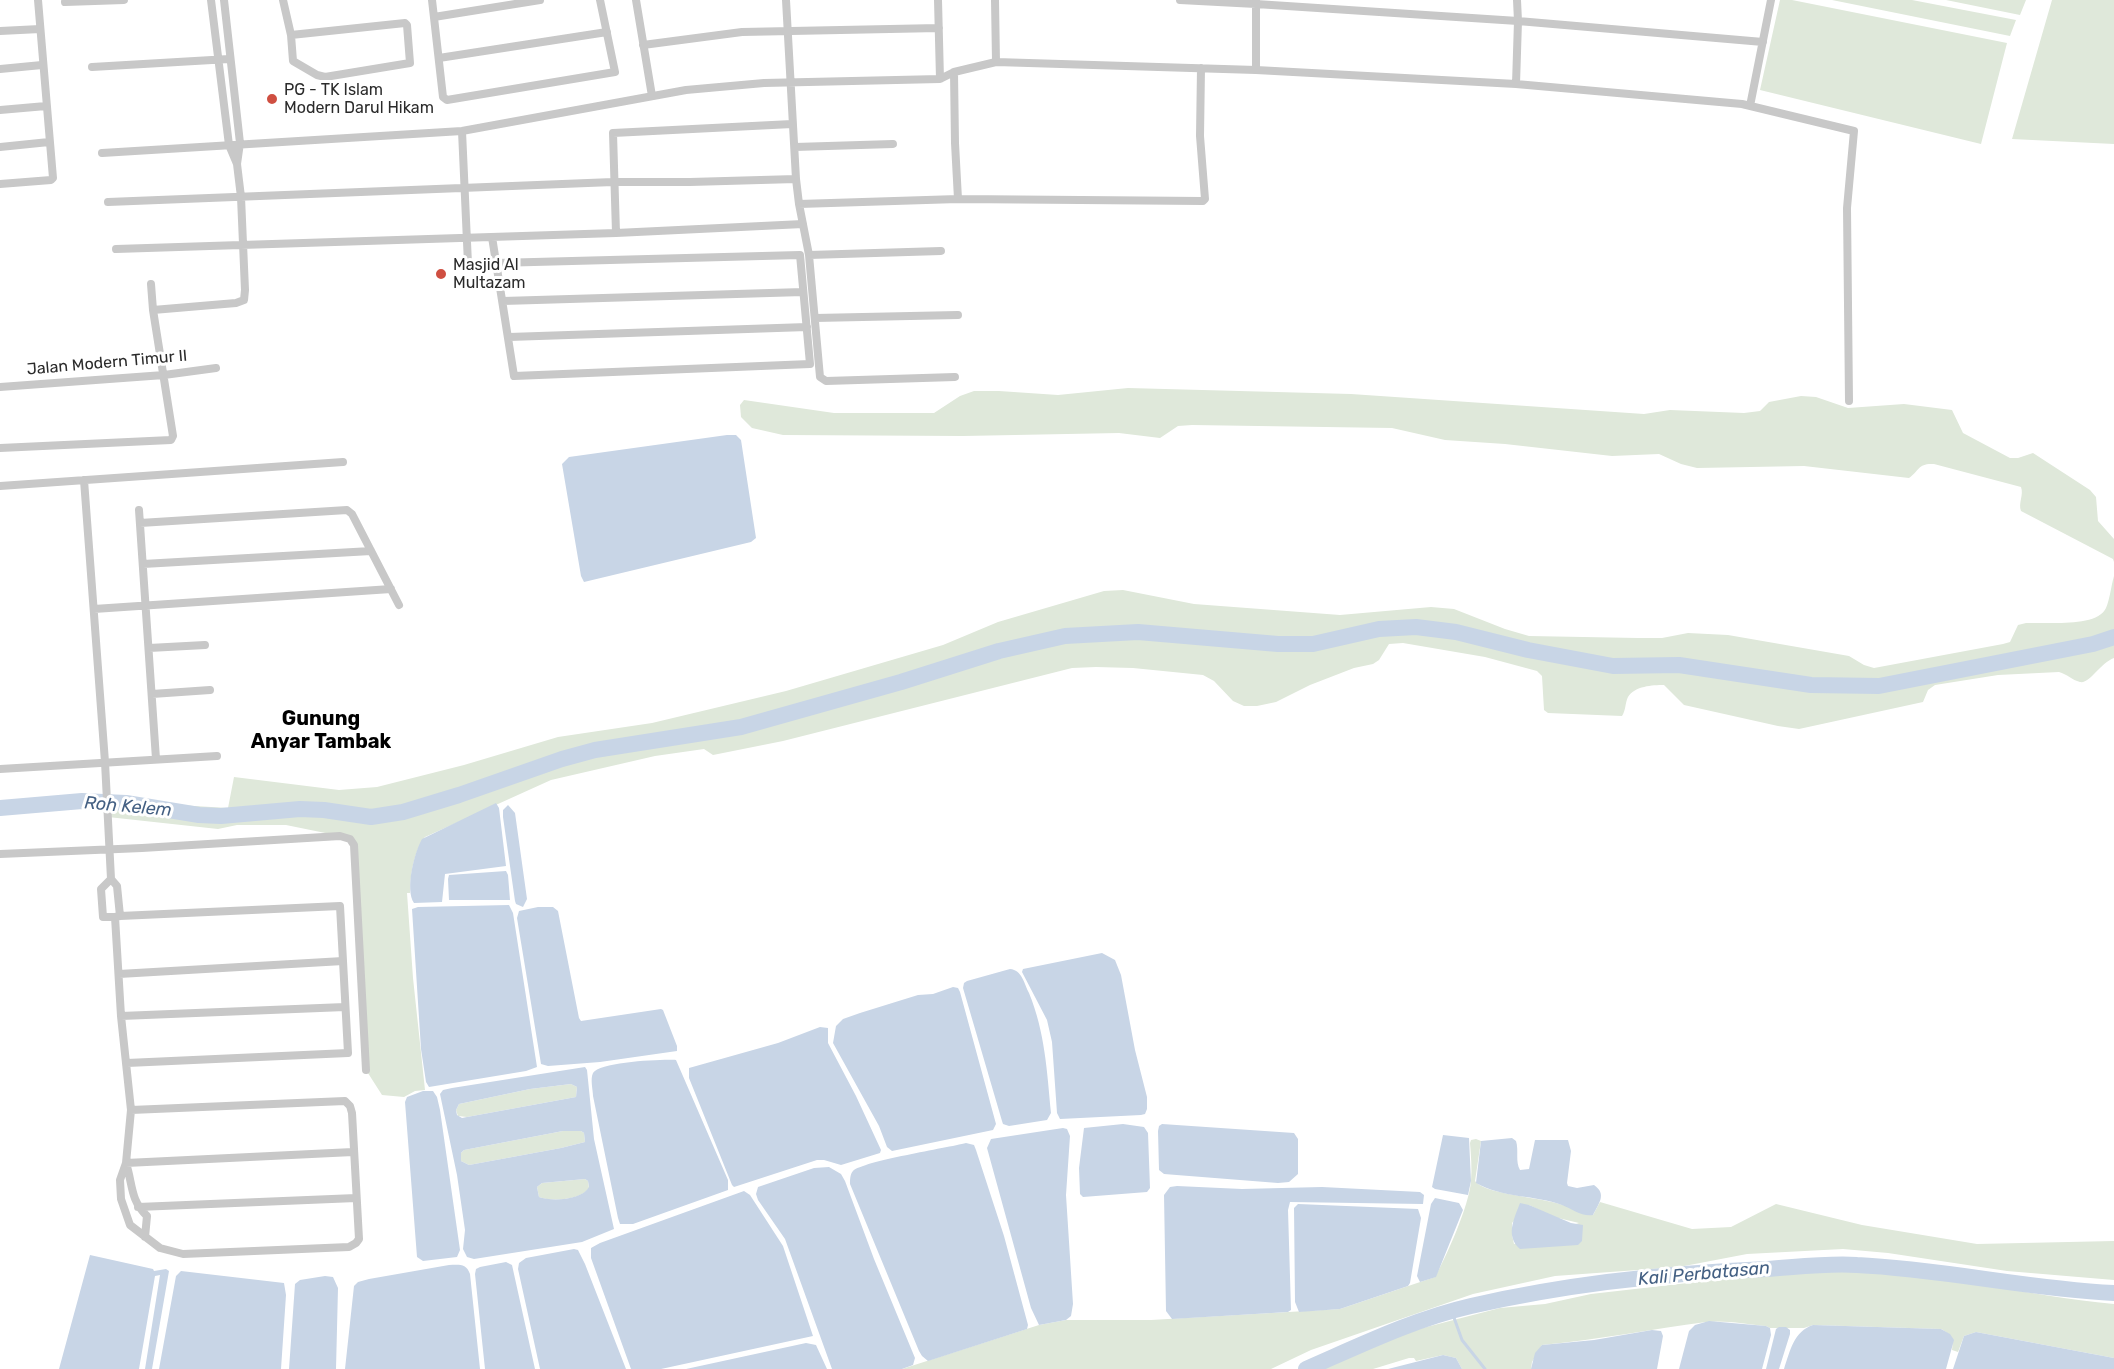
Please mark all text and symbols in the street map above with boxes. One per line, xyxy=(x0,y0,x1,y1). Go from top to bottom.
place label: PG - TK Islam Modern Darul Hikam xyxy=(284,80,434,118)
marker: PG - TK Islam Modern Darul Hikam xyxy=(265,92,279,106)
place label: Masjid Al Multazam xyxy=(453,255,526,293)
marker: Masjid Al Multazam xyxy=(434,267,448,281)
street label: Jalan Modern Timur II xyxy=(26,346,188,380)
district label: Gunung Anyar Tambak xyxy=(251,707,391,754)
water label: Roh Kelem xyxy=(83,792,173,822)
water label: Kali Perbatasan xyxy=(1637,1257,1771,1291)

